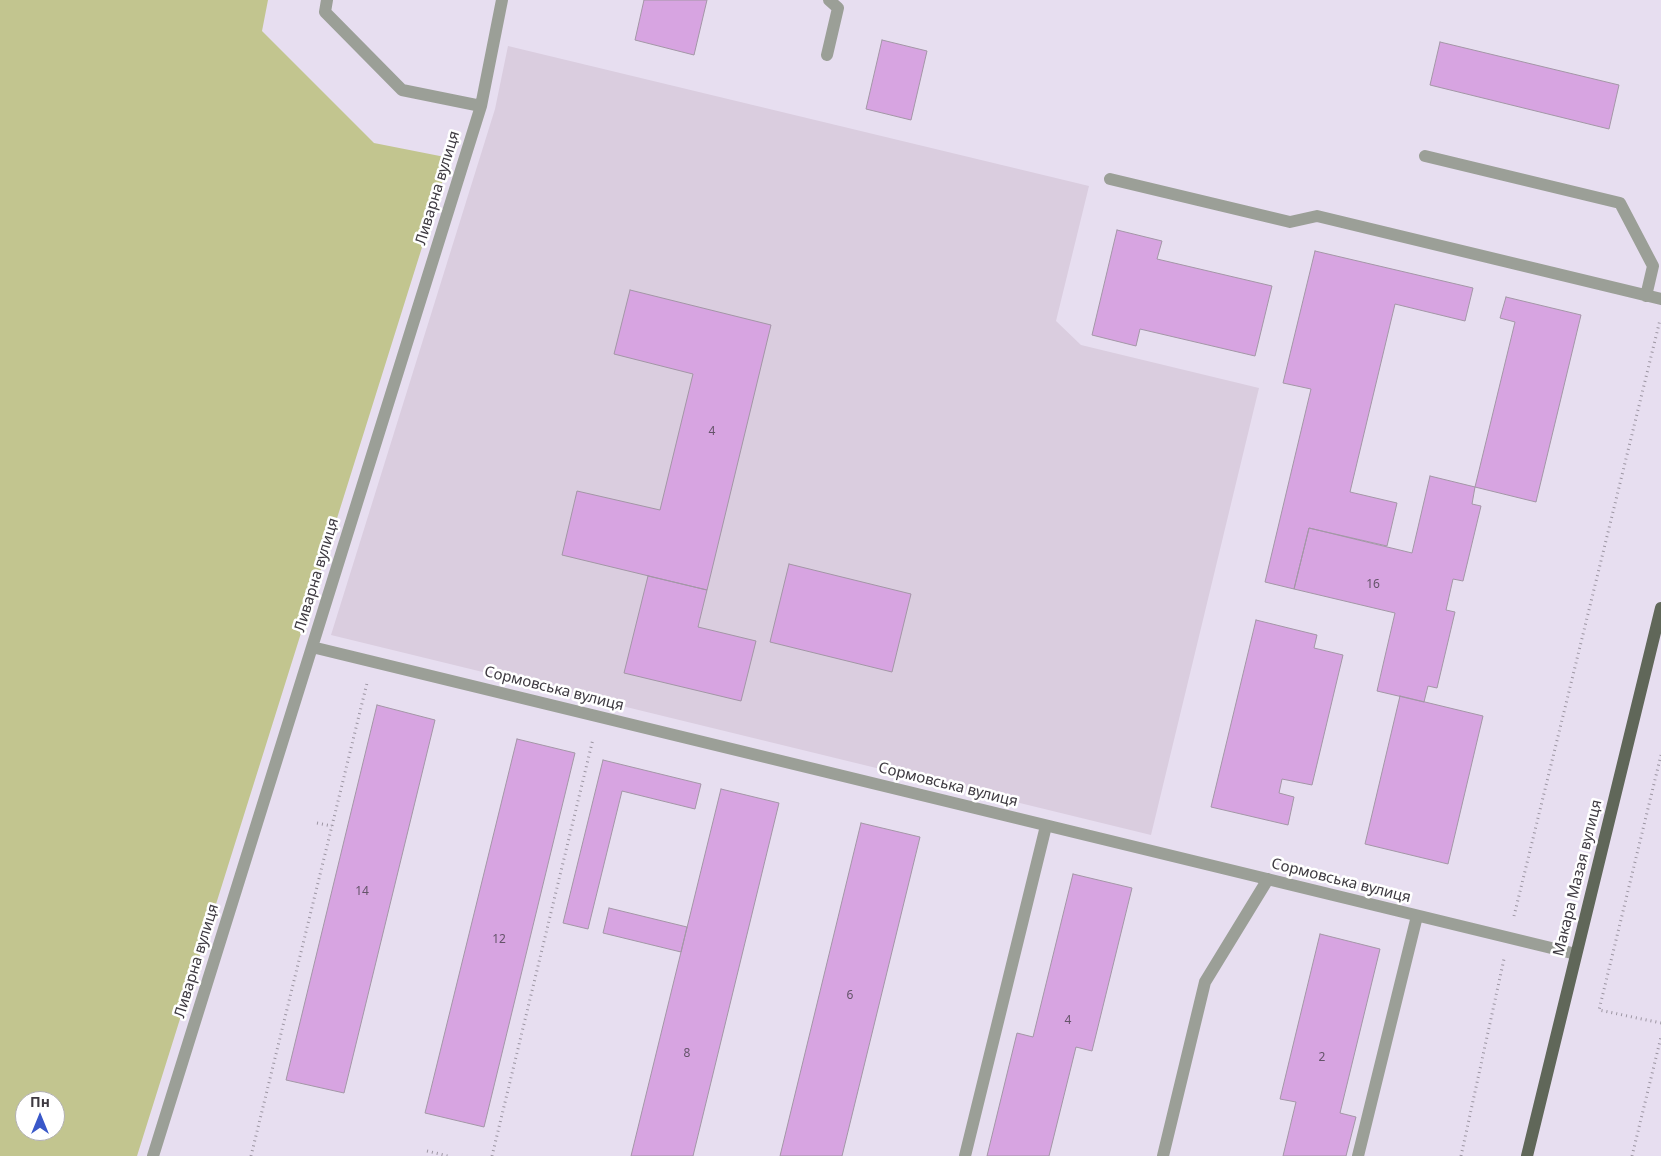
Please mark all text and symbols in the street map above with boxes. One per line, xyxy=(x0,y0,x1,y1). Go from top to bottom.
street label: Ливарна вулиця xyxy=(412,129,464,247)
house number: 4 xyxy=(709,425,715,439)
street label: Ливарна вулиця xyxy=(291,516,343,634)
house number: 16 xyxy=(1366,578,1380,592)
street label: Сормовська вулиця xyxy=(482,663,626,715)
street label: Сормовська вулиця xyxy=(876,759,1020,811)
street label: Макара Мазая вулиця xyxy=(1550,798,1606,958)
street label: Сормовська вулиця xyxy=(1269,855,1413,907)
house number: 14 xyxy=(355,885,369,899)
street label: Ливарна вулиця xyxy=(171,902,223,1020)
house number: 12 xyxy=(492,933,506,947)
house number: 6 xyxy=(847,989,853,1003)
house number: 4 xyxy=(1065,1014,1071,1028)
house number: 8 xyxy=(684,1047,690,1061)
house number: 2 xyxy=(1319,1051,1325,1065)
north arrow xyxy=(15,1091,65,1141)
text: Пн xyxy=(30,1092,50,1111)

